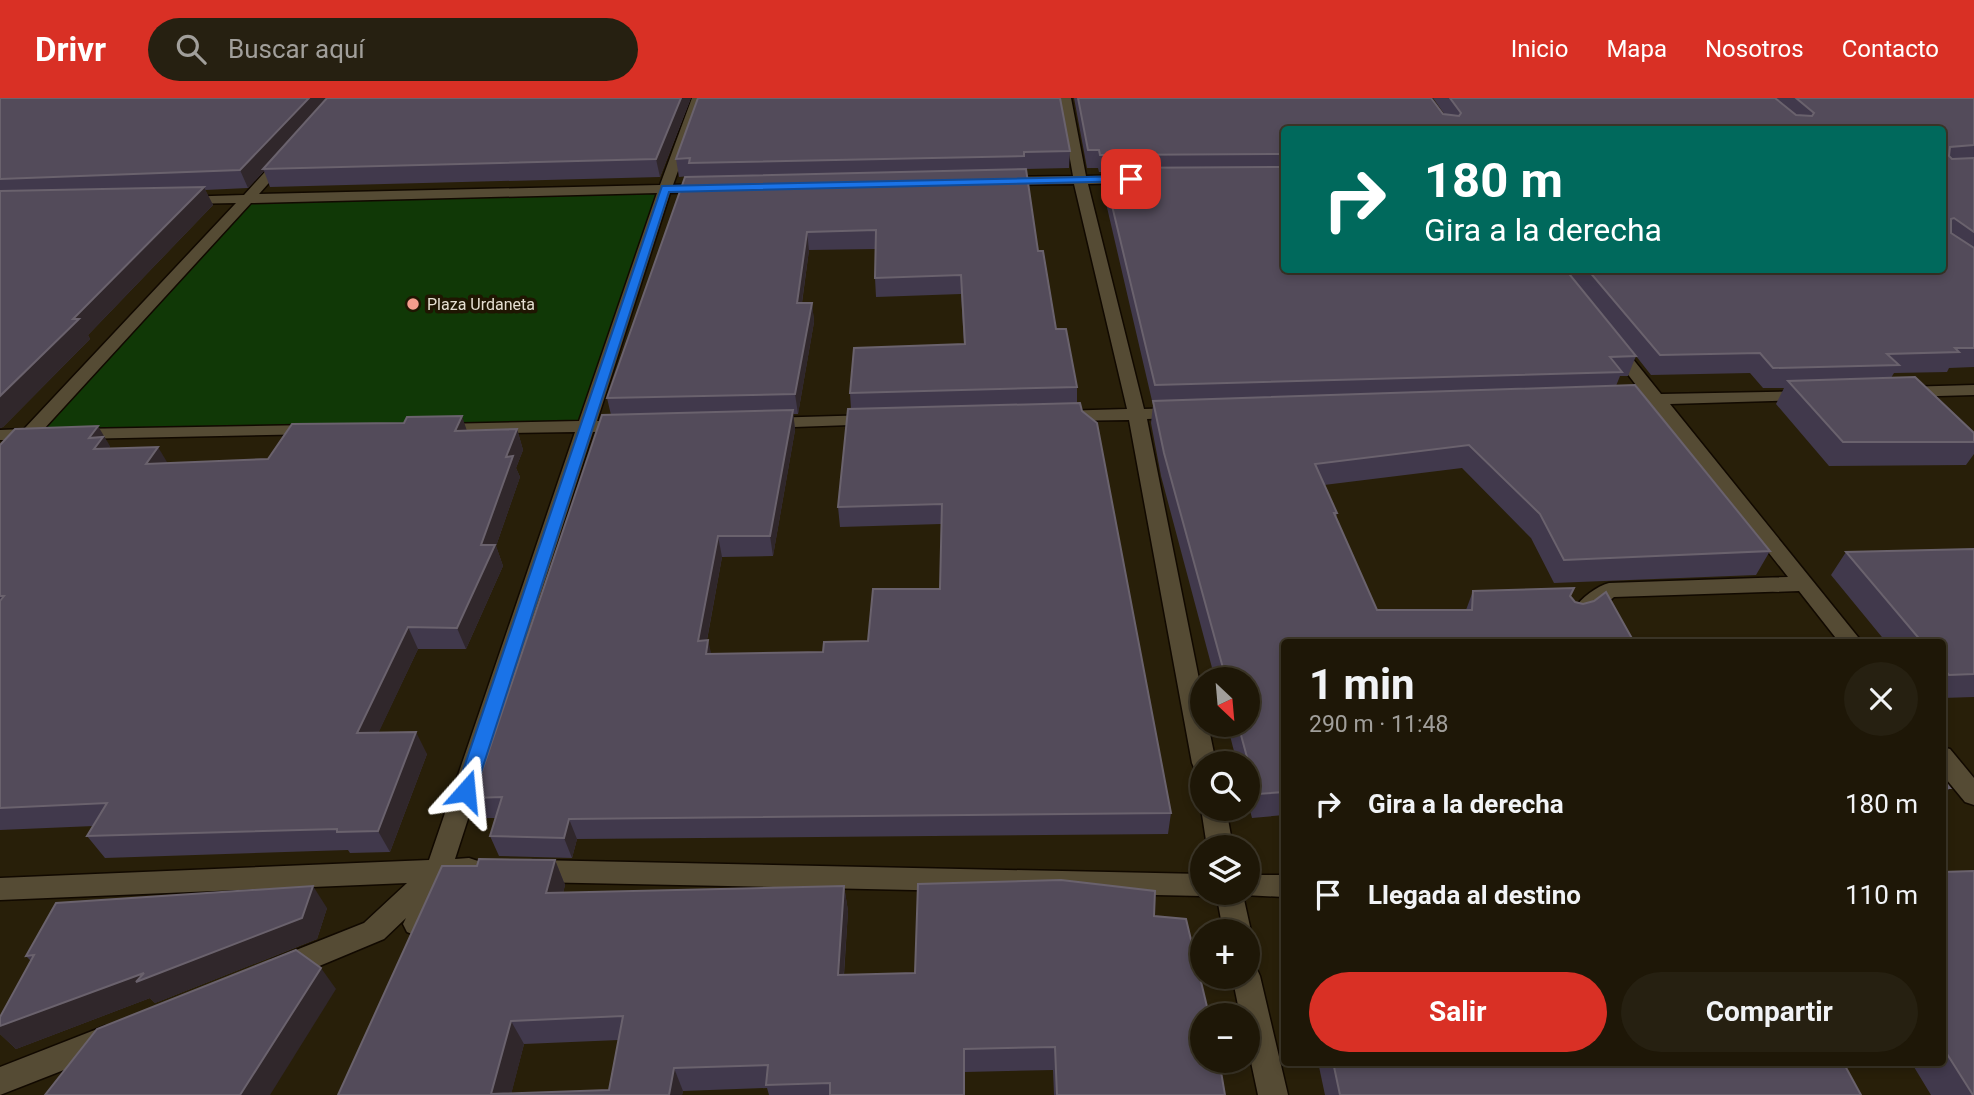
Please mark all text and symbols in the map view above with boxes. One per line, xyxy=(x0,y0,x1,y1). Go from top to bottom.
search box xyxy=(148,18,638,81)
text: Drivr xyxy=(35,30,106,69)
icon: search xyxy=(172,30,210,68)
text: Buscar aquí xyxy=(228,34,365,64)
text: Inicio xyxy=(1511,35,1568,63)
text: Mapa xyxy=(1606,35,1667,63)
text: Nosotros xyxy=(1705,35,1804,63)
text: Contacto xyxy=(1842,35,1939,63)
pin xyxy=(1101,149,1161,209)
text: 180 m xyxy=(1424,152,1563,209)
icon: right xyxy=(1309,154,1400,245)
icon: arrive xyxy=(1112,160,1150,198)
text: Gira a la derecha xyxy=(1424,211,1662,249)
place label: Plaza Urdaneta xyxy=(427,295,535,314)
marker: Plaza Urdaneta xyxy=(405,296,421,312)
text: 1 min xyxy=(1309,660,1415,709)
button: close xyxy=(1844,662,1918,736)
north arrow xyxy=(1190,667,1260,737)
map controls xyxy=(1190,667,1260,1073)
text: 290 m · 11:48 xyxy=(1309,711,1448,738)
button: search xyxy=(1190,751,1260,821)
position arrow xyxy=(429,754,503,828)
icon: right xyxy=(1309,785,1347,823)
text: Gira a la derecha xyxy=(1368,789,1564,819)
text: 180 m xyxy=(1845,789,1918,819)
button: layers xyxy=(1190,835,1260,905)
icon: arrive xyxy=(1309,876,1347,914)
text: Llegada al destino xyxy=(1368,880,1581,910)
text: 110 m xyxy=(1845,880,1918,910)
button: + xyxy=(1190,919,1260,989)
button: Salir xyxy=(1309,972,1607,1052)
button: Compartir xyxy=(1621,972,1918,1052)
button: − xyxy=(1190,1003,1260,1073)

